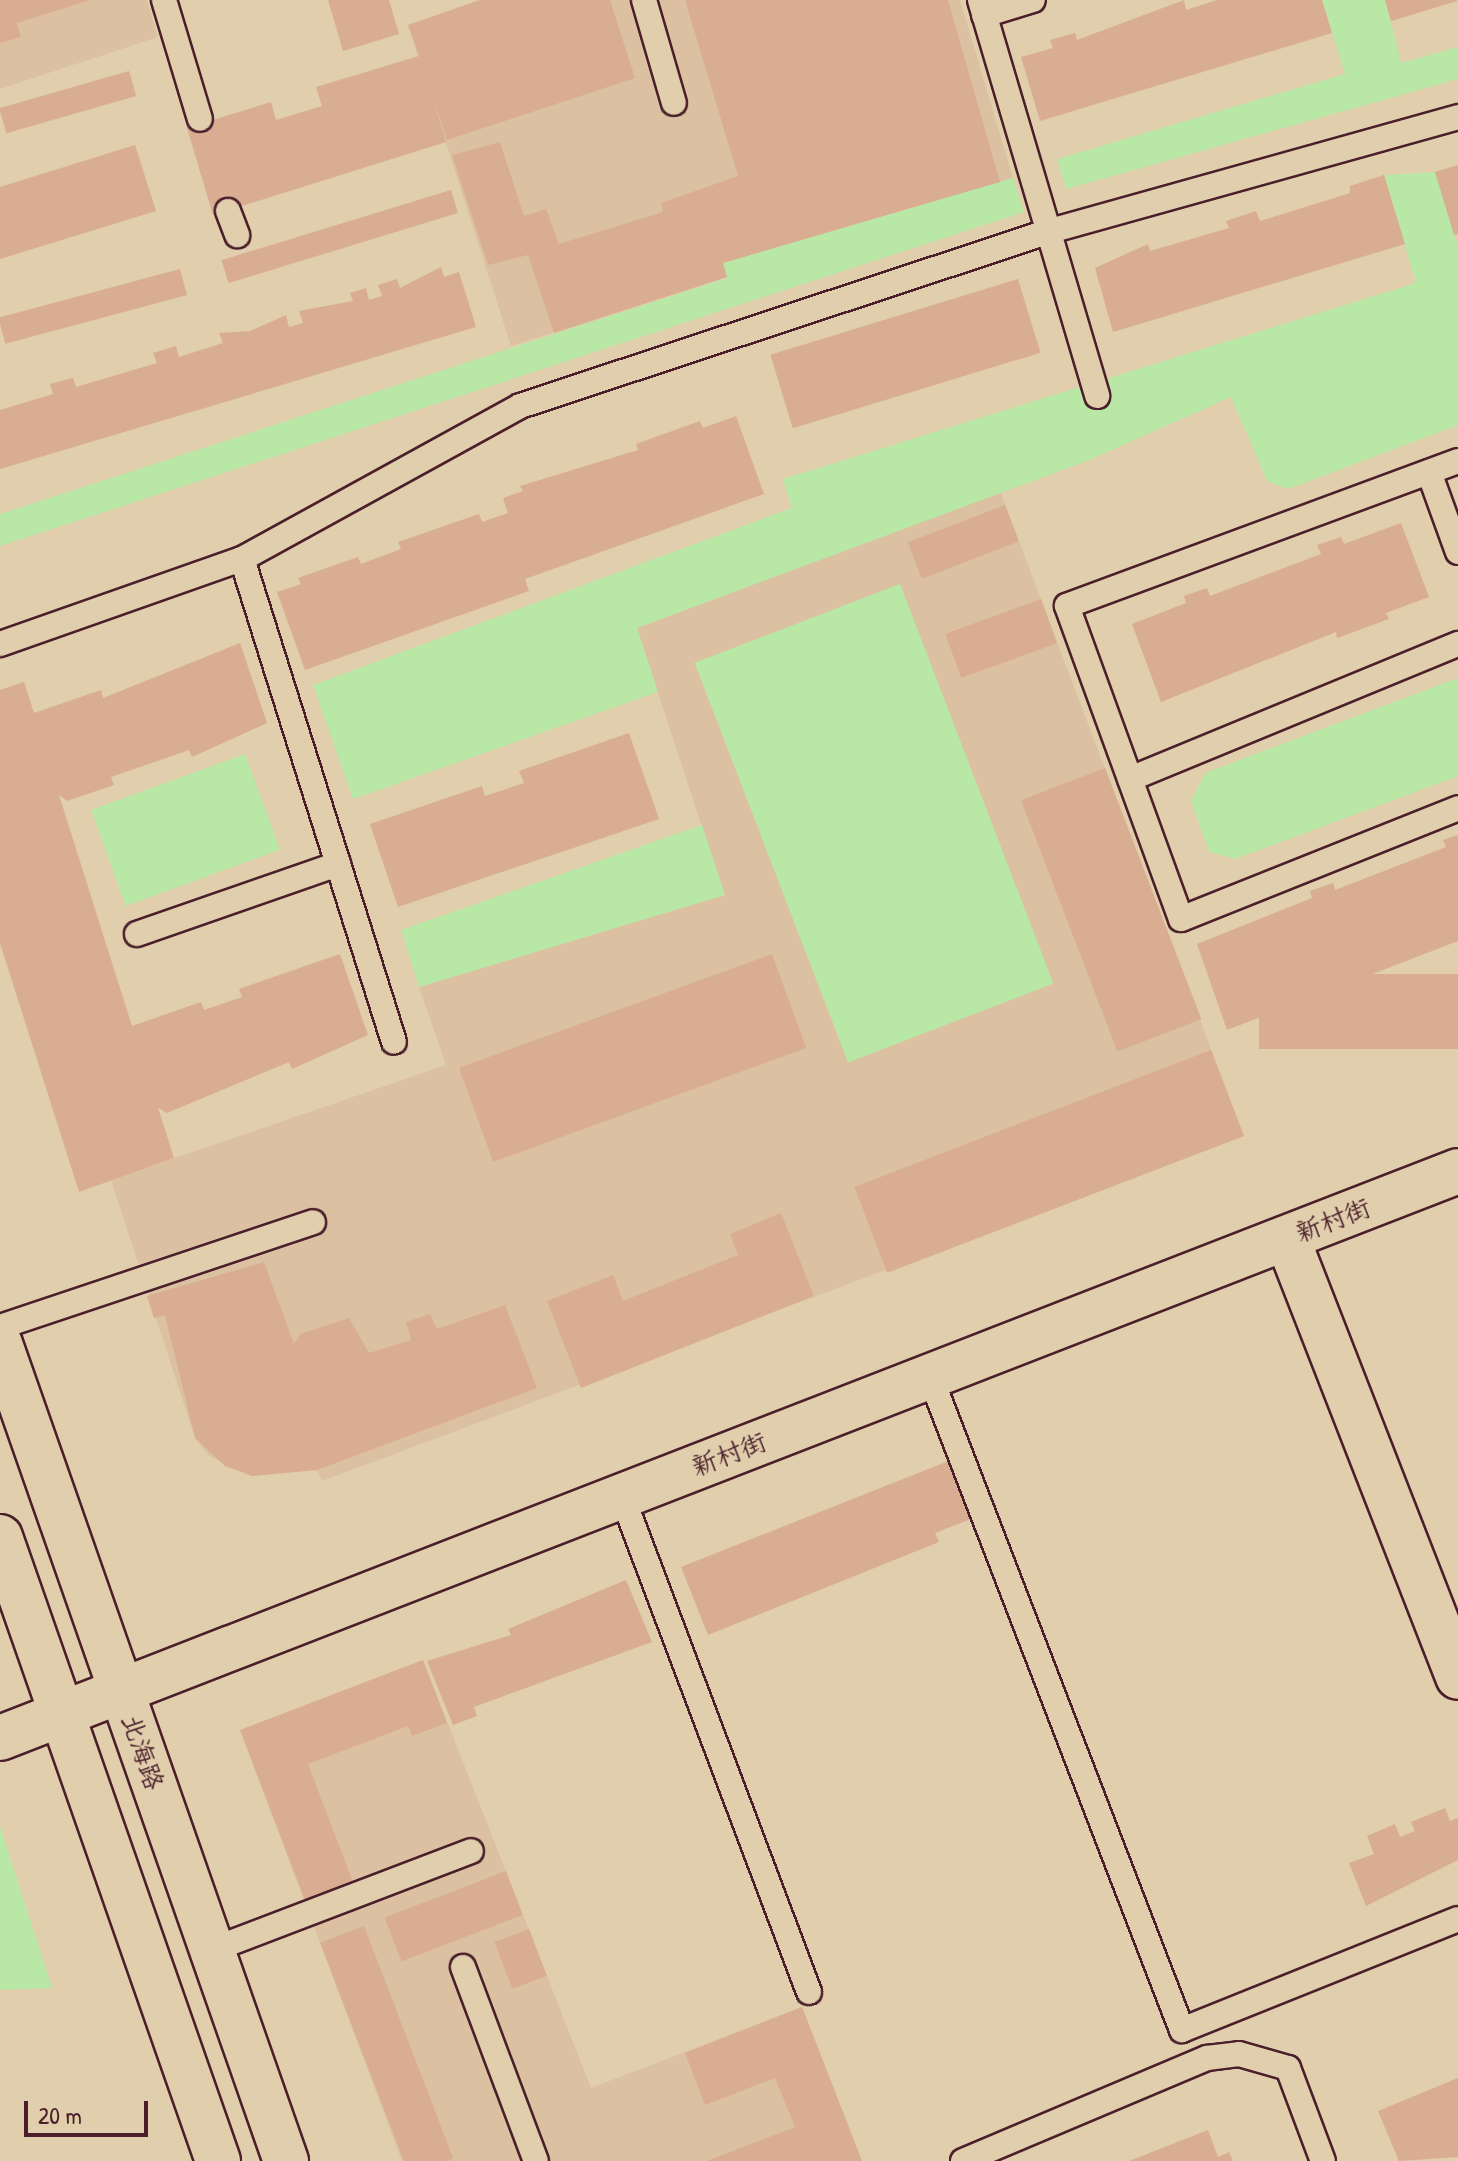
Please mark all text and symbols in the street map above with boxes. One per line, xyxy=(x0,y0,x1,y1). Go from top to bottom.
street label: 新村街 xyxy=(1291,1191,1375,1249)
street label: 新村街 xyxy=(687,1425,771,1483)
street label: 北海路 xyxy=(116,1710,170,1794)
scale bar xyxy=(28,2085,152,2135)
text: 20 m xyxy=(38,2099,82,2131)

